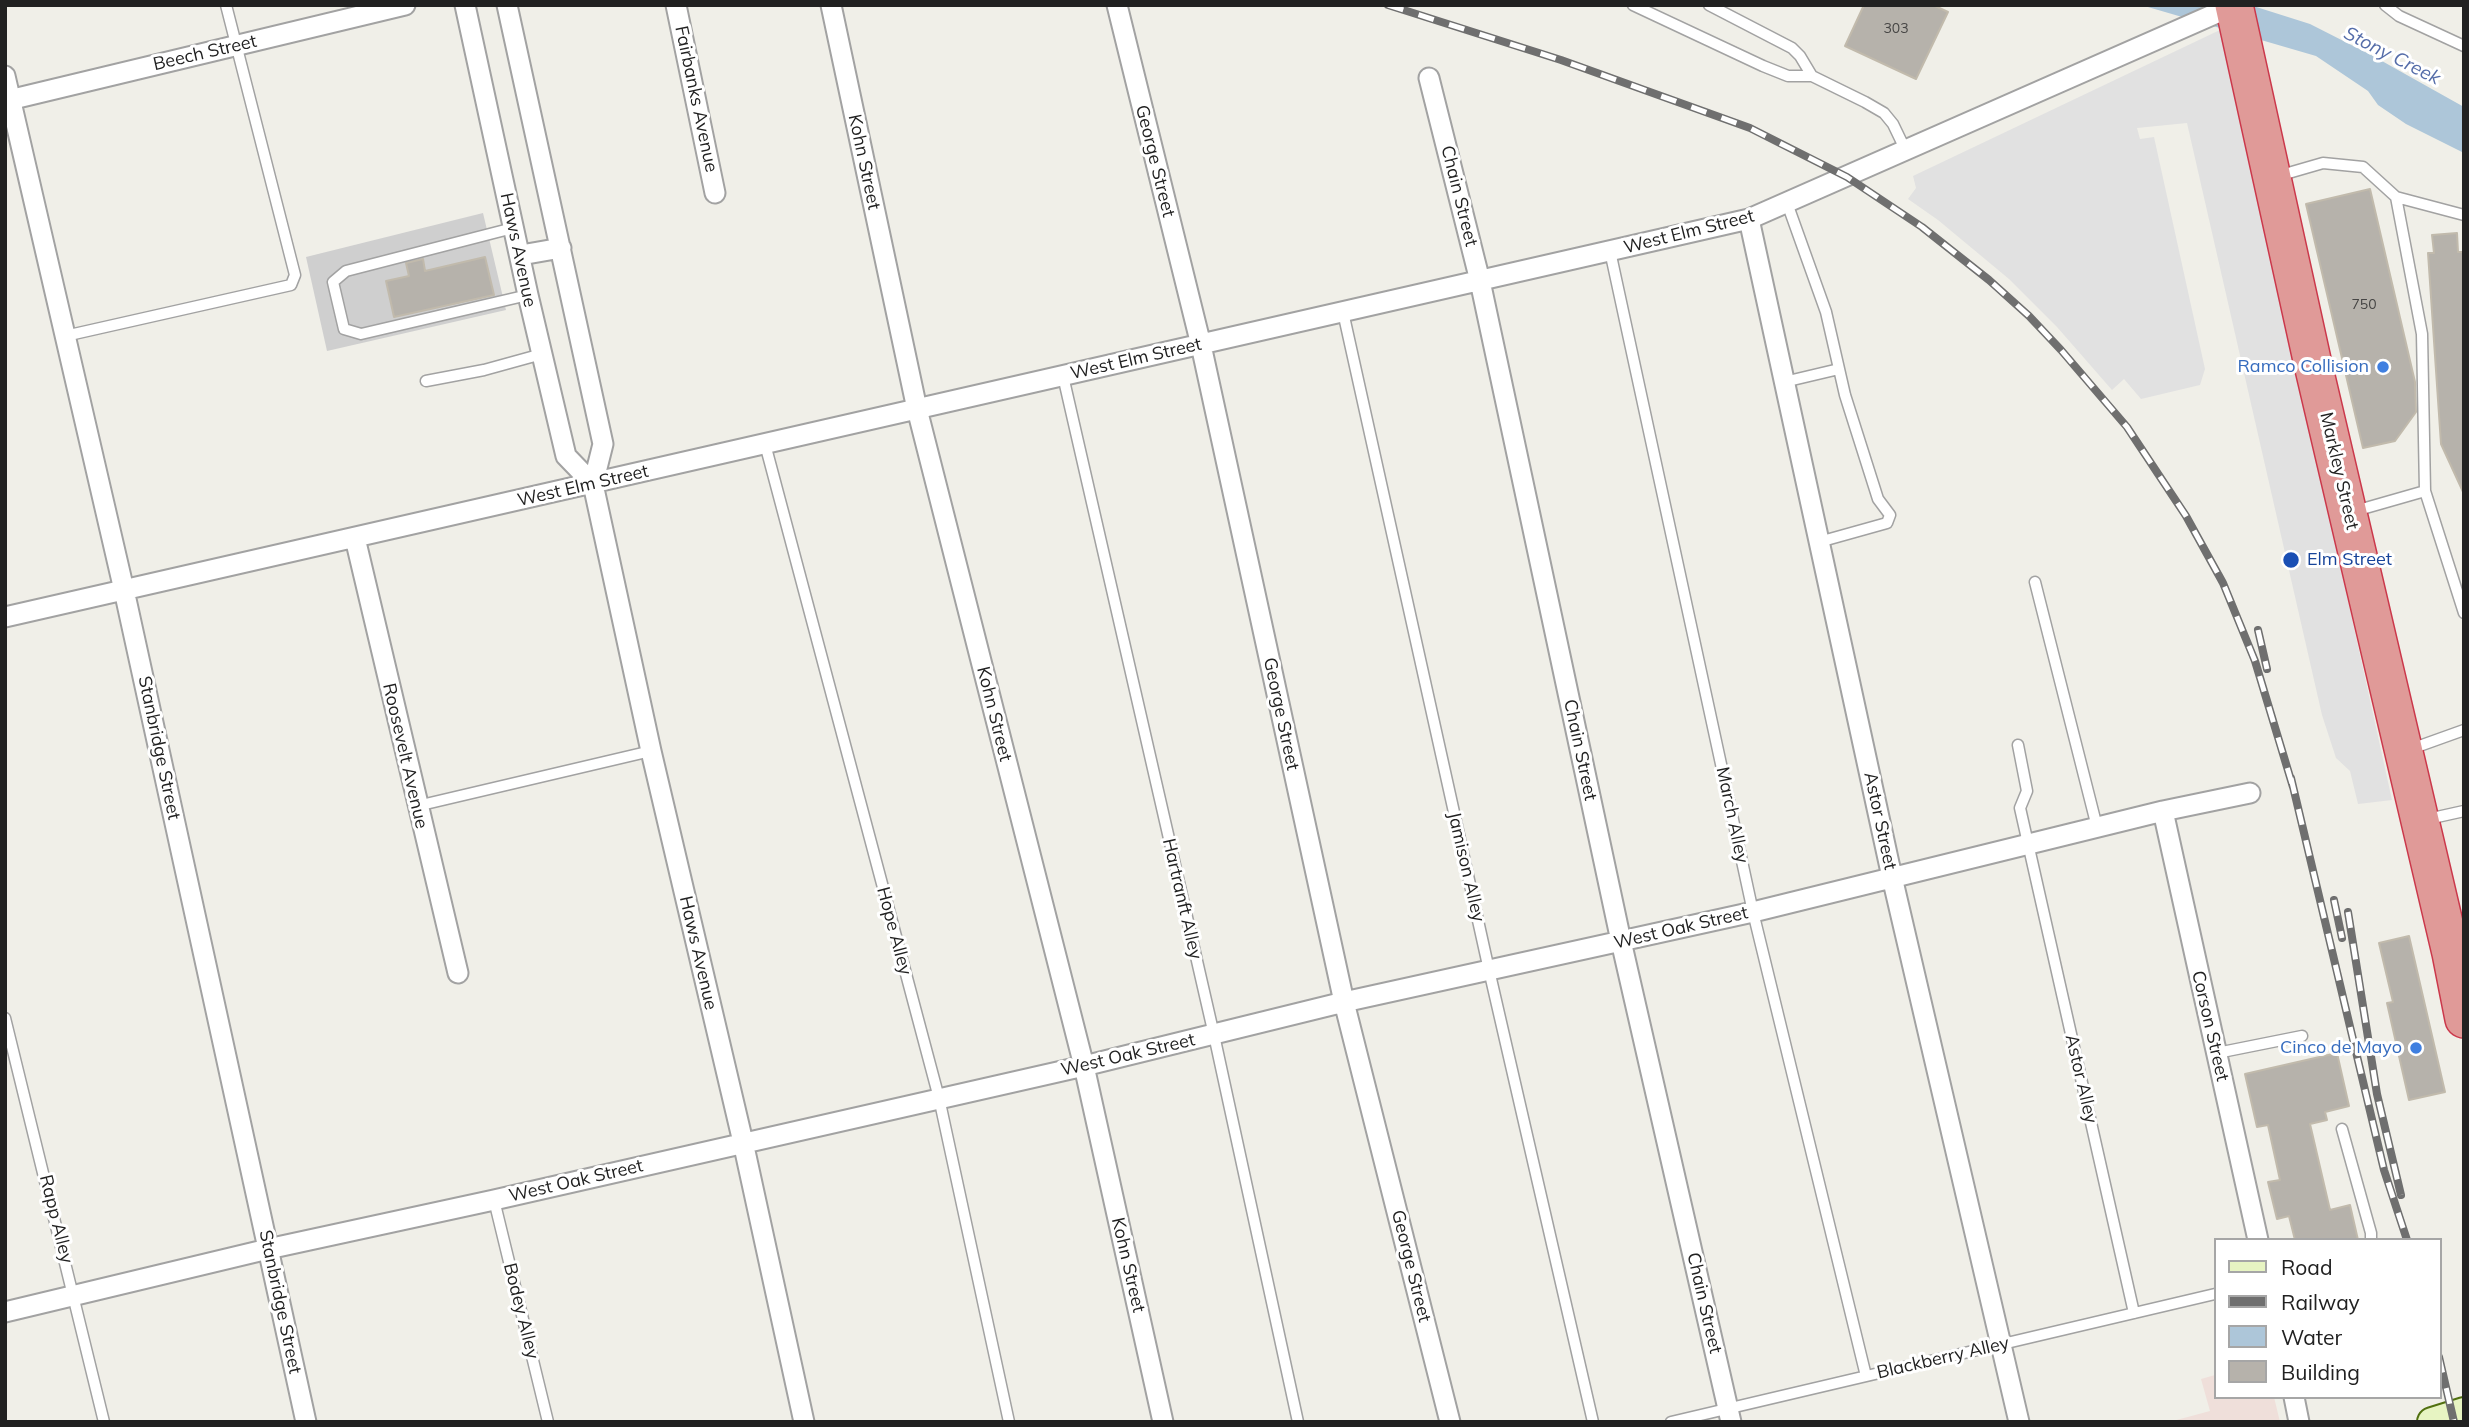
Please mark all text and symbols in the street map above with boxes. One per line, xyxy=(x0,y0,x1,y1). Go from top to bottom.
house number: 303 xyxy=(1883,21,1909,37)
water label: Stony Creek xyxy=(2340,22,2444,90)
street label: Fairbanks Avenue xyxy=(670,24,722,174)
street label: Beech Street xyxy=(151,31,259,75)
street label: George Street xyxy=(1131,103,1179,219)
street label: Kohn Street xyxy=(843,112,885,212)
street label: Chain Street xyxy=(1436,143,1482,249)
street label: Haws Avenue xyxy=(495,191,541,309)
street label: West Elm Street xyxy=(1622,205,1756,259)
house number: 750 xyxy=(2351,297,2377,313)
street label: West Elm Street xyxy=(1068,333,1204,385)
place label: Ramco Collision xyxy=(2237,356,2369,378)
marker: Ramco Collision xyxy=(2375,359,2391,375)
street label: Markley Street xyxy=(2315,410,2363,532)
street label: West Elm Street xyxy=(515,460,651,512)
place label: Elm Street xyxy=(2307,549,2392,571)
marker: Elm Street xyxy=(2281,550,2301,570)
street label: George Street xyxy=(1259,656,1303,772)
street label: Kohn Street xyxy=(972,664,1016,764)
street label: Stanbridge Street xyxy=(133,674,185,822)
street label: Roosevelt Avenue xyxy=(378,681,432,831)
street label: Chain Street xyxy=(1559,697,1601,803)
street label: March Alley xyxy=(1711,765,1753,865)
street label: Astor Street xyxy=(1859,770,1901,872)
street label: Jamison Alley xyxy=(1443,810,1489,924)
street label: Hartranft Alley xyxy=(1158,836,1206,962)
street label: Hope Alley xyxy=(872,885,916,977)
street label: Haws Avenue xyxy=(674,894,722,1012)
street label: West Oak Street xyxy=(1612,902,1750,954)
street label: Corson Street xyxy=(2187,969,2233,1083)
street label: West Oak Street xyxy=(1059,1029,1197,1081)
street label: Astor Alley xyxy=(2060,1032,2102,1126)
place label: Cinco de Mayo xyxy=(2280,1037,2402,1059)
marker: Cinco de Mayo xyxy=(2408,1040,2424,1056)
street label: West Oak Street xyxy=(507,1155,645,1207)
street label: Rapp Alley xyxy=(35,1172,77,1266)
street label: George Street xyxy=(1387,1208,1435,1324)
street label: Kohn Street xyxy=(1107,1215,1149,1315)
street label: Stanbridge Street xyxy=(254,1228,306,1376)
legend xyxy=(2214,1238,2441,1399)
street label: Chain Street xyxy=(1682,1250,1726,1356)
text: Road xyxy=(2281,1254,2332,1280)
street label: Bodey Alley xyxy=(499,1261,543,1361)
text: Railway xyxy=(2281,1289,2360,1315)
text: Water xyxy=(2281,1324,2342,1350)
street label: Blackberry Alley xyxy=(1875,1332,2011,1384)
text: Building xyxy=(2281,1359,2360,1385)

